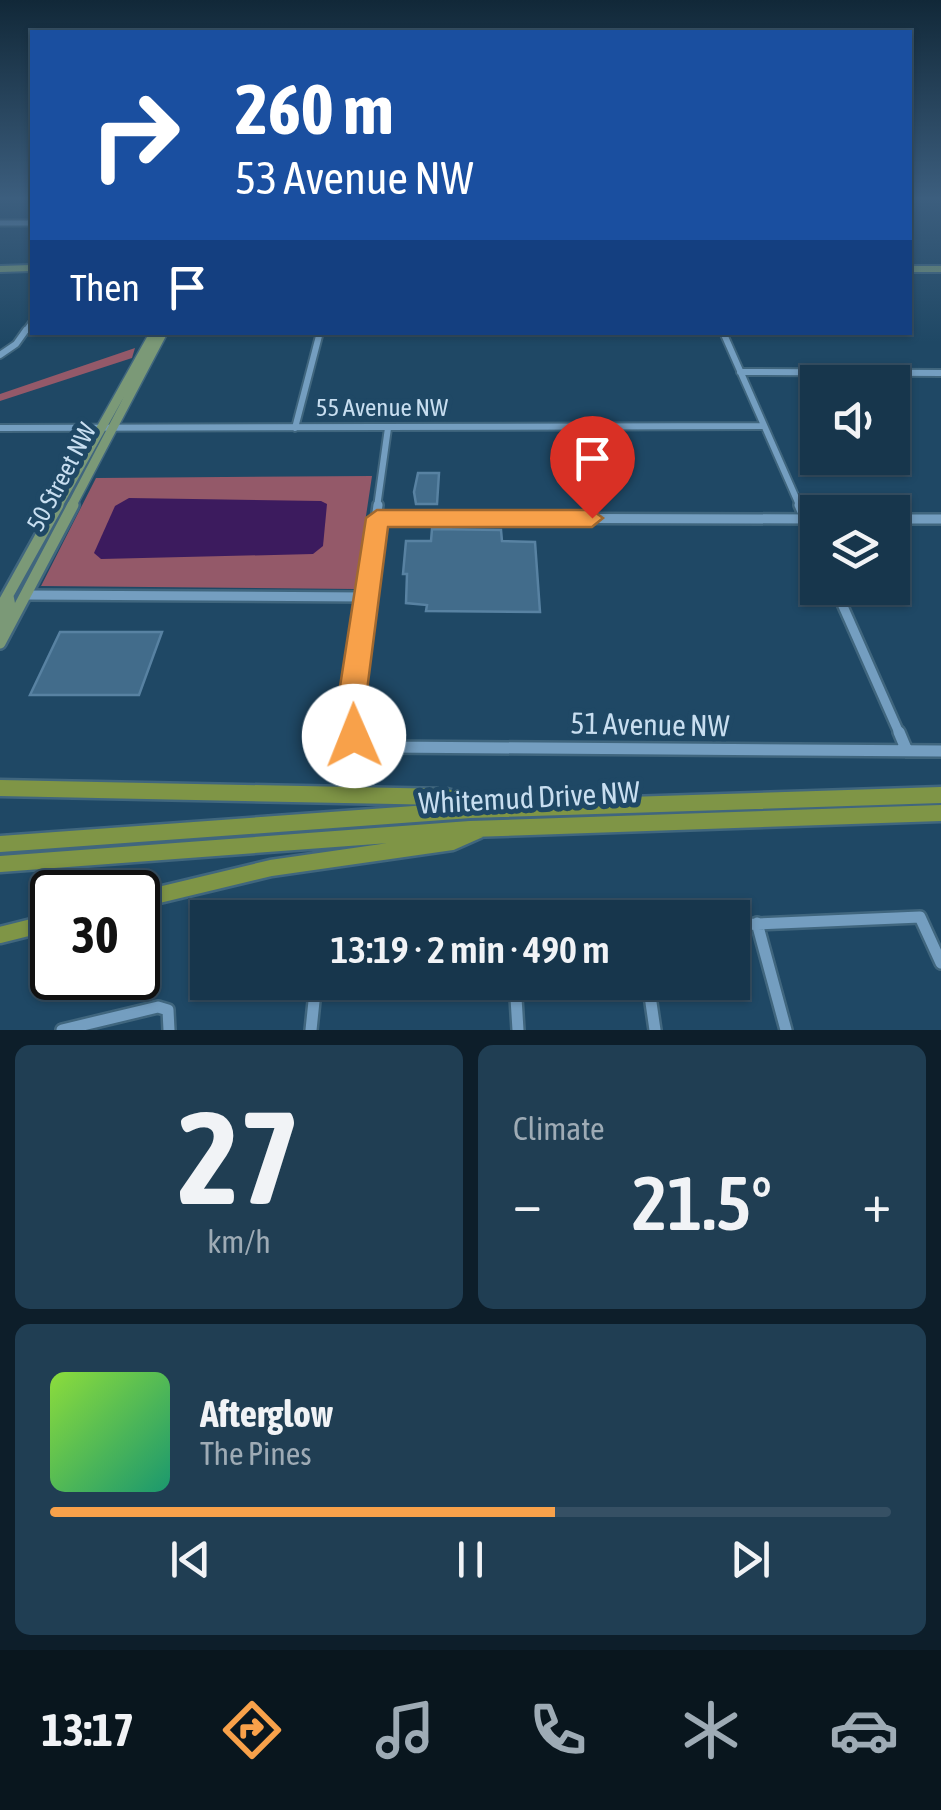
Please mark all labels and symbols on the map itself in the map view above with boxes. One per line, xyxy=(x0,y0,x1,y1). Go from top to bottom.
street label: 55 Avenue NW xyxy=(316,393,449,421)
pin xyxy=(550,416,635,519)
street label: 50 Street NW xyxy=(21,418,101,536)
position arrow xyxy=(302,684,406,788)
street label: 51 Avenue NW xyxy=(570,706,730,742)
street label: Whitemud Drive NW xyxy=(418,774,641,820)
speed limit sign: 30 xyxy=(30,870,160,1000)

